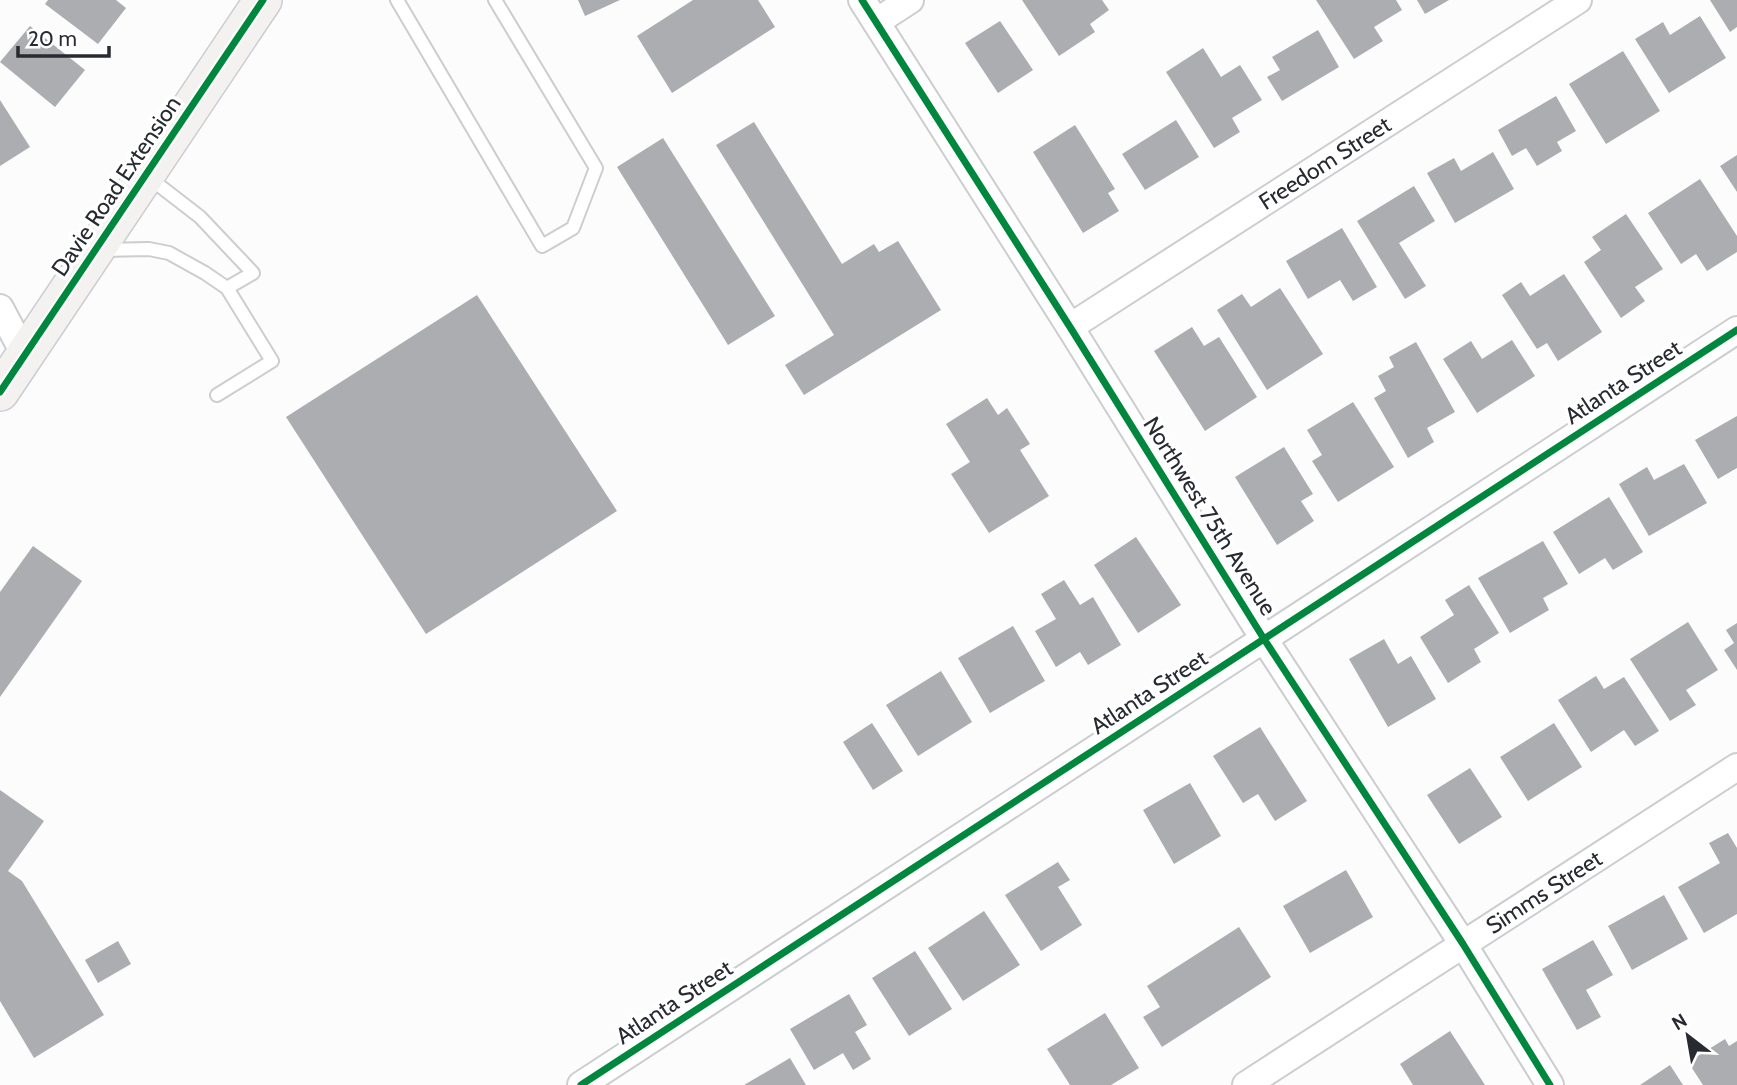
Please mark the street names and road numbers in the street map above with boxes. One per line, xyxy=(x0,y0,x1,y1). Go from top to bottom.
street label: Davie Road Extension xyxy=(45,91,187,281)
street label: Freedom Street xyxy=(1254,110,1396,216)
street label: Atlanta Street xyxy=(1559,334,1687,430)
street label: Northwest 75th Avenue xyxy=(1137,411,1283,621)
street label: Atlanta Street xyxy=(1085,644,1213,740)
street label: Simms Street xyxy=(1481,844,1607,940)
street label: Atlanta Street xyxy=(610,954,738,1050)

